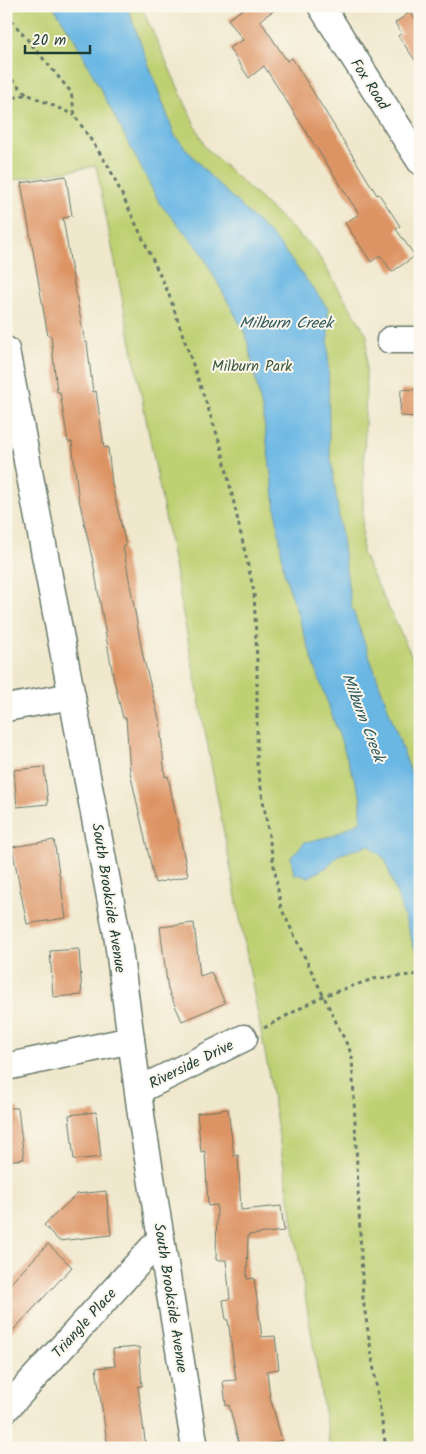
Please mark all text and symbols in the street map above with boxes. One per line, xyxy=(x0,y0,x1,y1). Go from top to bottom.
scale bar xyxy=(25,22,90,54)
text: 20 m xyxy=(32,29,66,53)
street label: Fox Road xyxy=(344,54,395,115)
water label: Milburn Creek xyxy=(239,311,335,336)
park label: Milburn Park xyxy=(212,355,293,379)
water label: Milburn Creek xyxy=(334,669,392,768)
street label: South Brookside Avenue xyxy=(84,822,132,975)
street label: Riverside Drive xyxy=(145,1034,238,1096)
street label: South Brookside Avenue xyxy=(146,1222,194,1375)
street label: Triangle Place xyxy=(47,1283,123,1364)

